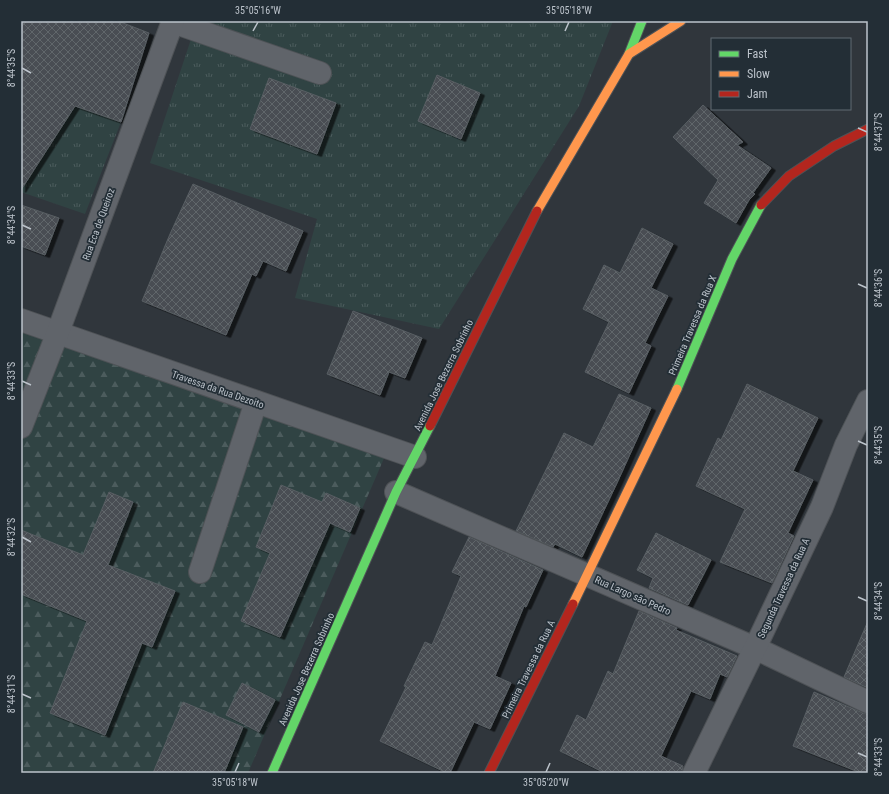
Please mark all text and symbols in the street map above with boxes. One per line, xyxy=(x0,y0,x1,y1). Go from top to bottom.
text: 35°05'16"W xyxy=(235,5,281,16)
text: 35°05'18"W xyxy=(546,5,592,16)
legend xyxy=(711,38,851,110)
text: Fast xyxy=(747,47,768,61)
text: 8°44'35"S xyxy=(6,49,17,87)
text: Slow xyxy=(747,67,770,81)
text: Jam xyxy=(747,87,768,101)
text: 8°44'37"S xyxy=(873,113,884,151)
street label: Rua Eca de Queiroz xyxy=(80,187,117,262)
text: 8°44'34"S xyxy=(6,206,17,244)
text: 8°44'36"S xyxy=(873,269,884,307)
street label: Primeira Travessa da Rua X xyxy=(666,273,719,377)
street label: Avenida Jose Bezerra Sobrinho xyxy=(412,318,475,433)
text: 8°44'33"S xyxy=(6,362,17,400)
street label: Travessa da Rua Dezoito xyxy=(170,369,265,410)
text: 8°44'35"S xyxy=(873,426,884,464)
text: 8°44'32"S xyxy=(6,518,17,556)
street label: Segunda Travessa da Rua A xyxy=(755,536,812,640)
street label: Rua Largo são Pedro xyxy=(593,574,672,617)
text: 8°44'34"S xyxy=(873,582,884,620)
street label: Avenida Jose Bezerra Sobrinho xyxy=(277,611,336,727)
street label: Primeira Travessa da Rua A xyxy=(500,618,557,720)
text: 8°44'31"S xyxy=(6,675,17,713)
text: 8°44'33"S xyxy=(873,738,884,776)
text: 35°05'18"W xyxy=(212,777,258,788)
text: 35°05'20"W xyxy=(523,777,569,788)

